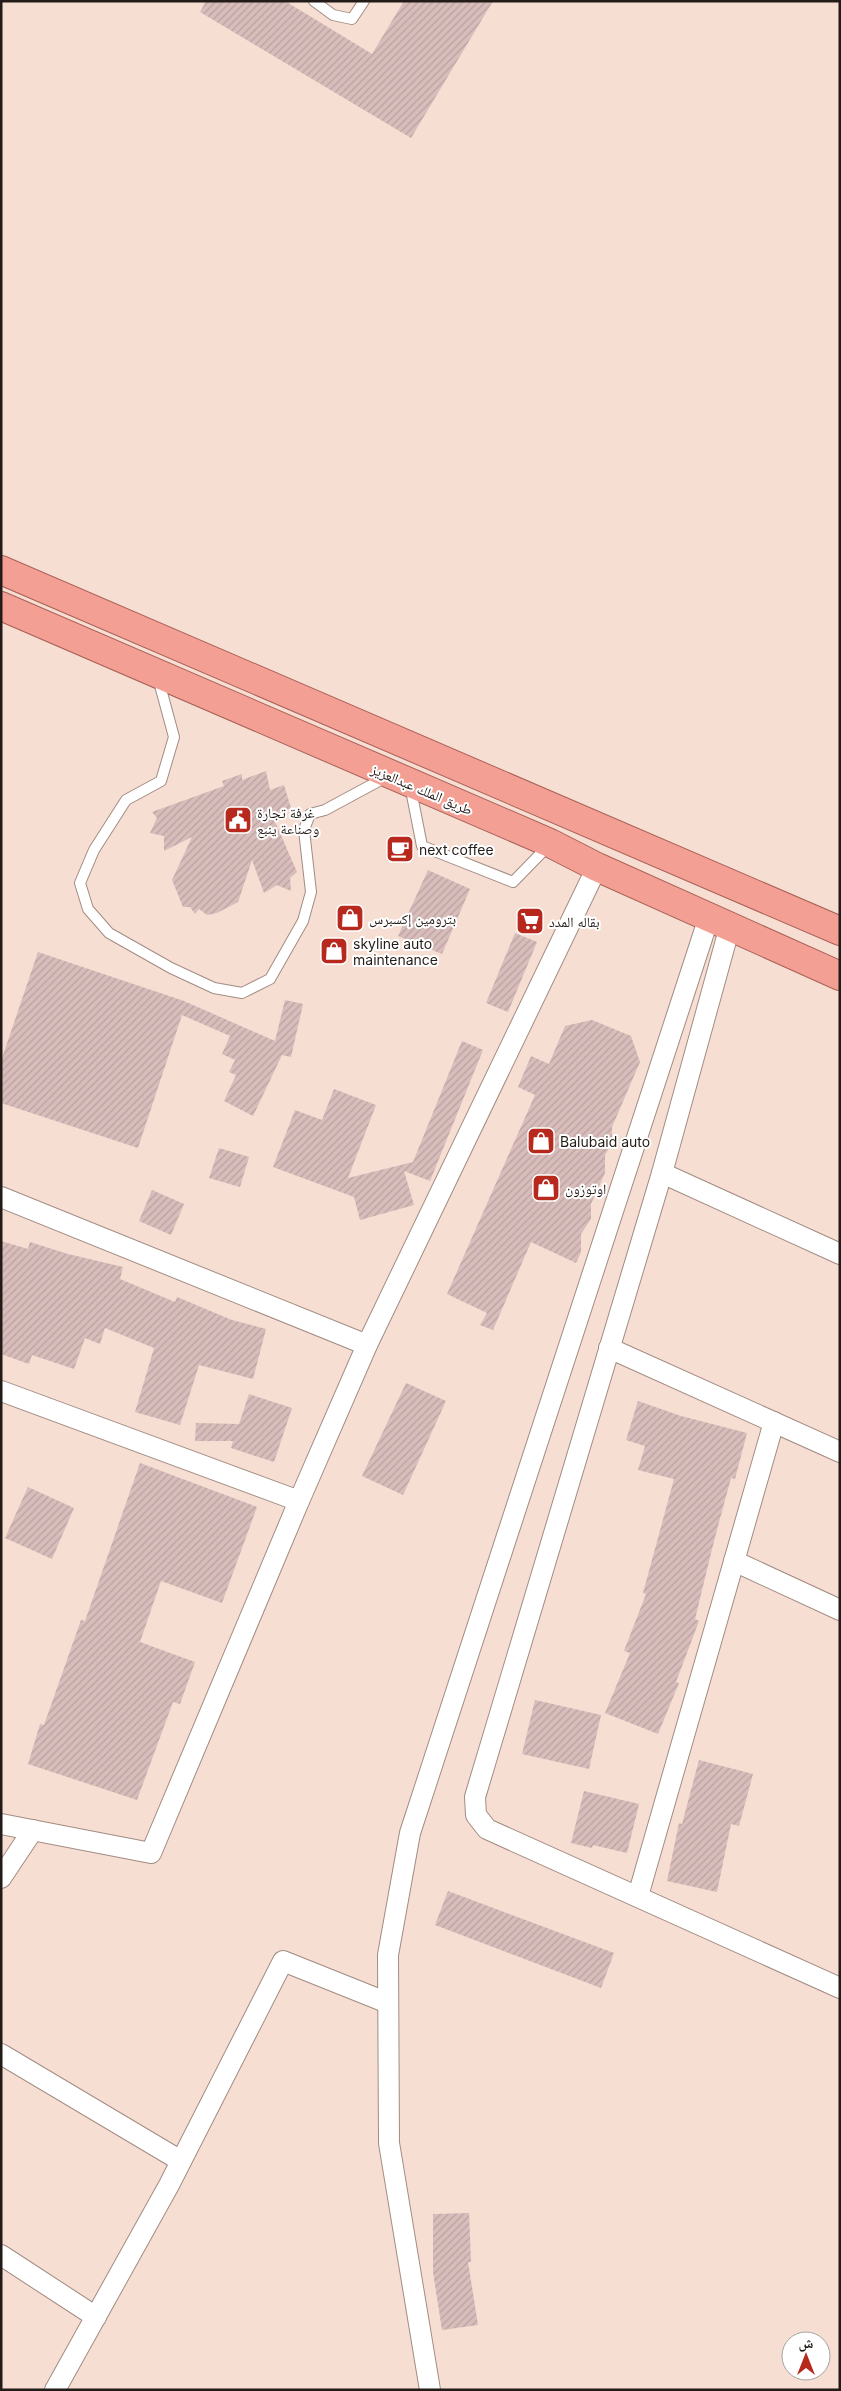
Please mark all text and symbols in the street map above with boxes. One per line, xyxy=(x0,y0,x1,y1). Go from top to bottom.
street label: طريق الملك عبدالعزيز xyxy=(367,760,475,820)
place label: غرفة تجارة وصناعة ينبع xyxy=(257,804,319,839)
public building icon: غرفة تجارة وصناعة ينبع xyxy=(223,805,253,835)
cafe icon: next coffee xyxy=(385,834,415,864)
place label: next coffee xyxy=(419,841,494,858)
shop icon: بترومين إكسبرس xyxy=(335,903,365,933)
supermarket icon: بقاله المدد xyxy=(515,906,545,936)
place label: بترومين إكسبرس xyxy=(369,910,456,928)
place label: بقاله المدد xyxy=(549,913,600,930)
place label: skyline auto maintenance xyxy=(353,935,438,968)
shop icon: skyline auto maintenance xyxy=(319,936,349,966)
shop icon: Balubaid auto xyxy=(526,1126,556,1156)
place label: Balubaid auto xyxy=(560,1133,650,1150)
shop icon: اوتوزون xyxy=(531,1173,561,1203)
place label: اوتوزون xyxy=(565,1180,606,1198)
north arrow xyxy=(781,2331,831,2381)
text: ش xyxy=(799,2334,814,2352)

